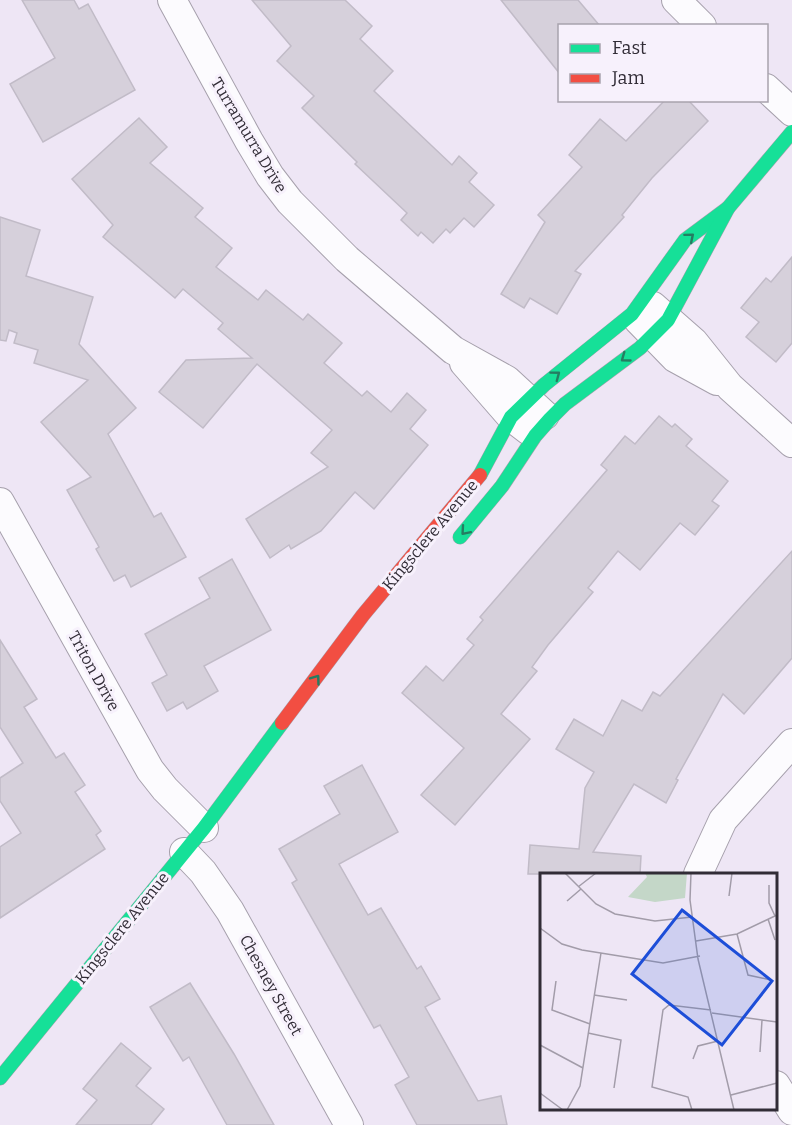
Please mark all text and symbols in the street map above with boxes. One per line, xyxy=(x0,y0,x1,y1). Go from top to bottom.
legend xyxy=(558,24,768,102)
text: Fast xyxy=(612,37,647,59)
text: Jam xyxy=(611,67,645,89)
street label: Turramurra Drive xyxy=(207,74,291,196)
one-way arrow xyxy=(683,233,694,244)
one-way arrow xyxy=(621,351,632,362)
one-way arrow xyxy=(549,372,560,383)
street label: Kingsclere Avenue xyxy=(378,476,482,594)
one-way arrow xyxy=(461,524,472,535)
street label: Triton Drive xyxy=(64,628,124,714)
one-way arrow xyxy=(309,674,320,685)
street label: Kingsclere Avenue xyxy=(71,868,173,988)
inset map xyxy=(540,873,777,1110)
street label: Chesney Street xyxy=(236,932,306,1039)

